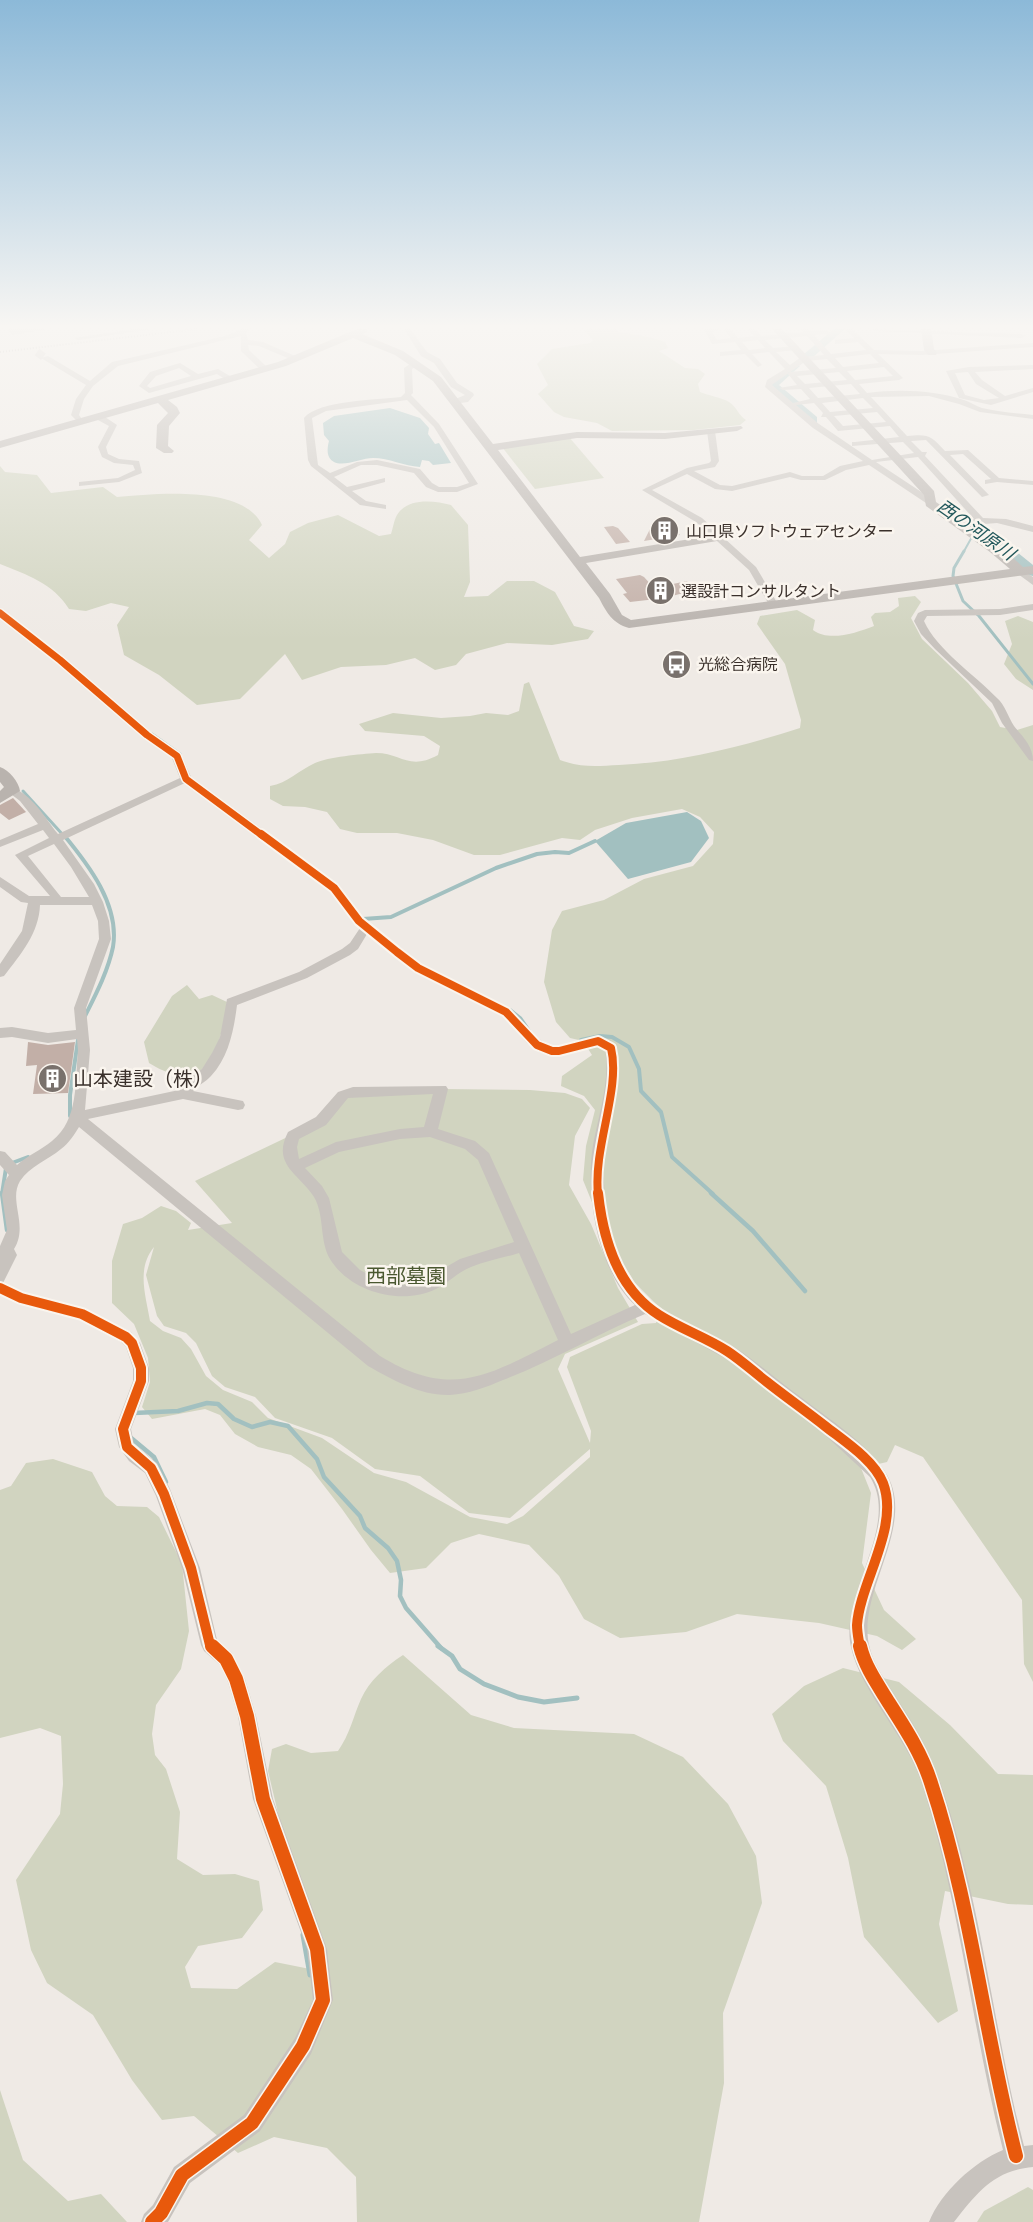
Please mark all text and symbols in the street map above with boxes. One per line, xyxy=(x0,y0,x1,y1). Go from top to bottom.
water label: 西の河原川 xyxy=(932,494,1021,567)
building icon: 山口県ソフトウェアセンター xyxy=(649,515,681,547)
place label: 山口県ソフトウェアセンター xyxy=(686,521,894,542)
building icon: 選設計コンサルタント xyxy=(644,575,676,607)
place label: 選設計コンサルタント xyxy=(681,581,841,602)
bus stop icon: 光総合病院 xyxy=(661,648,693,680)
place label: 光総合病院 xyxy=(698,654,778,675)
building icon: 山本建設（株） xyxy=(36,1063,68,1095)
place label: 山本建設（株） xyxy=(73,1066,213,1092)
park label: 西部墓園 xyxy=(366,1263,446,1289)

